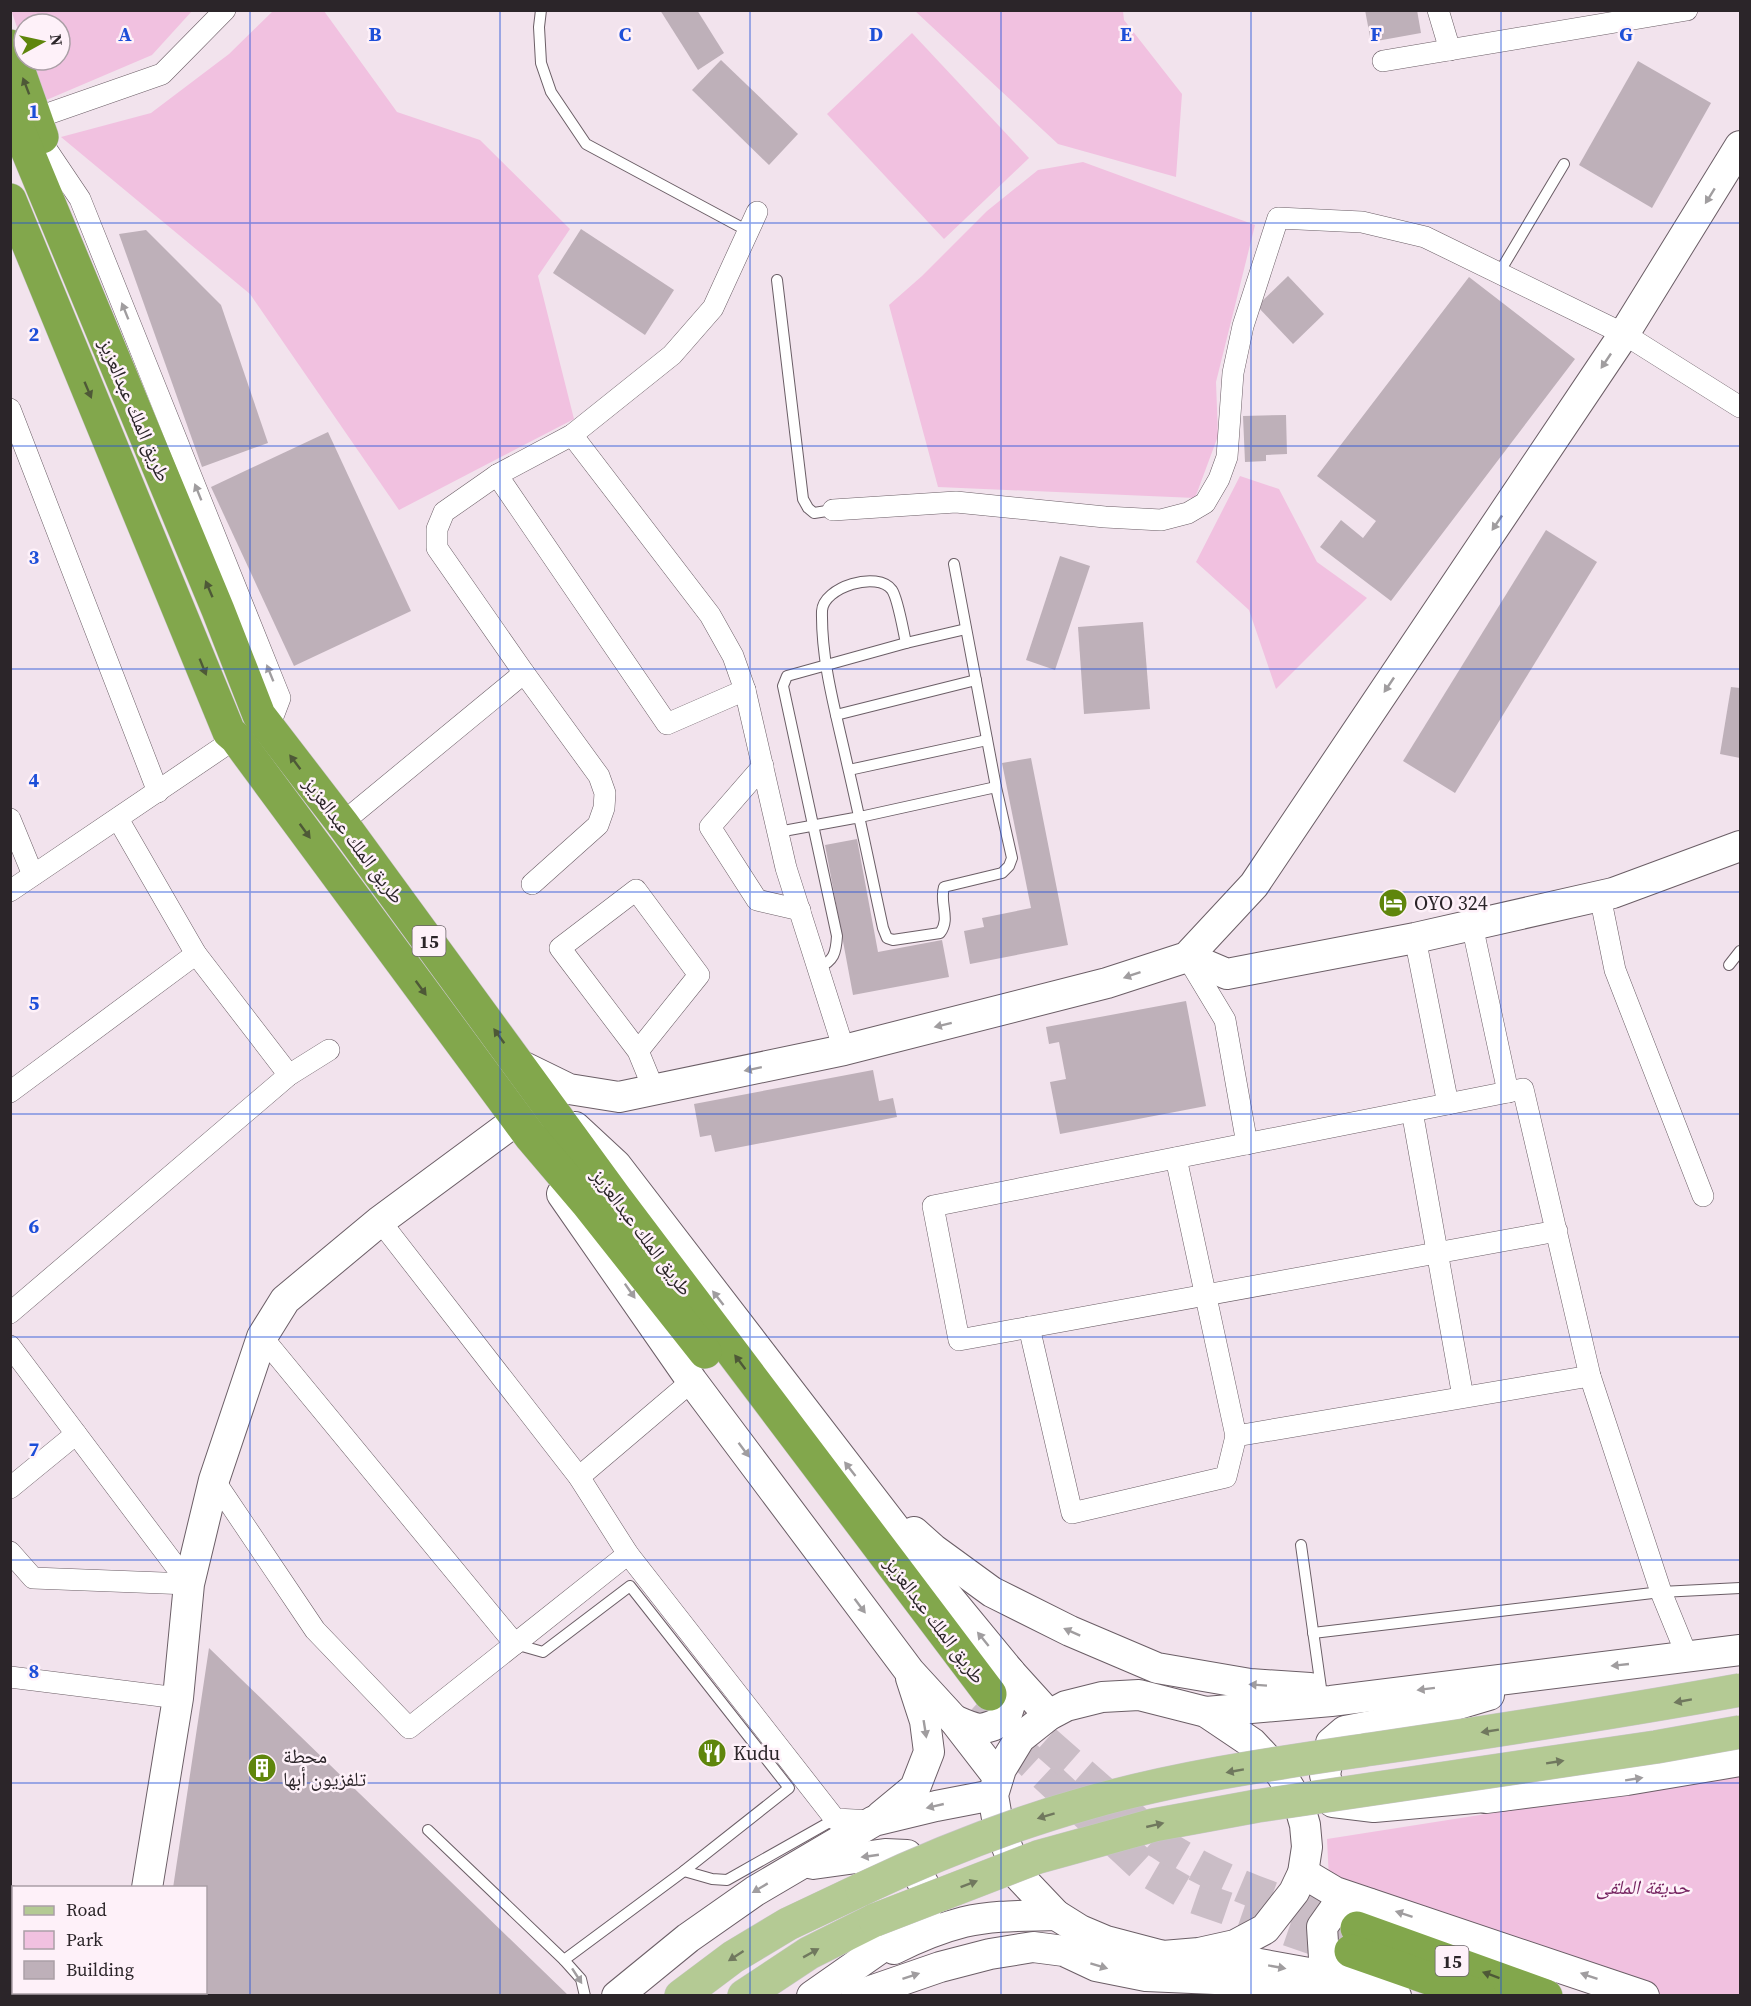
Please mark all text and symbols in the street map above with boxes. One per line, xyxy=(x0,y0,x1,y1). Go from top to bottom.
north arrow xyxy=(12,12,72,72)
text: A xyxy=(118,20,132,48)
text: B xyxy=(368,20,382,48)
text: C xyxy=(619,20,631,48)
text: D xyxy=(869,20,883,48)
text: E xyxy=(1120,20,1132,48)
text: F xyxy=(1370,20,1382,48)
text: G xyxy=(1619,20,1633,48)
text: N xyxy=(45,33,69,48)
one-way arrow xyxy=(20,77,30,95)
text: 1 xyxy=(29,97,39,125)
one-way arrow xyxy=(1704,188,1715,204)
one-way arrow xyxy=(120,302,129,320)
text: 2 xyxy=(29,320,40,348)
street label: طريق الملك عبدالعزيز xyxy=(92,333,178,486)
one-way arrow xyxy=(1600,352,1612,368)
one-way arrow xyxy=(83,381,93,399)
one-way arrow xyxy=(192,483,202,501)
one-way arrow xyxy=(1491,514,1503,530)
text: 3 xyxy=(29,543,40,571)
one-way arrow xyxy=(204,579,214,597)
one-way arrow xyxy=(199,658,208,676)
one-way arrow xyxy=(265,664,274,682)
one-way arrow xyxy=(1383,676,1394,693)
one-way arrow xyxy=(289,754,301,770)
text: 4 xyxy=(29,766,40,794)
street label: طريق الملك عبدالعزيز xyxy=(296,770,411,909)
one-way arrow xyxy=(299,823,311,839)
hotel icon: OYO 324 xyxy=(1377,887,1409,919)
place label: OYO 324 xyxy=(1414,889,1488,917)
road number: 15 xyxy=(412,926,446,956)
one-way arrow xyxy=(1122,971,1140,981)
one-way arrow xyxy=(415,979,427,995)
text: 5 xyxy=(29,989,40,1017)
one-way arrow xyxy=(934,1020,952,1030)
one-way arrow xyxy=(494,1029,506,1044)
one-way arrow xyxy=(743,1065,762,1074)
street label: طريق الملك عبدالعزيز xyxy=(584,1162,699,1301)
text: 6 xyxy=(29,1212,40,1240)
one-way arrow xyxy=(624,1283,636,1299)
one-way arrow xyxy=(712,1290,725,1306)
one-way arrow xyxy=(734,1354,746,1370)
text: 7 xyxy=(29,1435,40,1463)
one-way arrow xyxy=(737,1442,749,1457)
one-way arrow xyxy=(844,1461,856,1477)
street label: طريق الملك عبدالعزيز xyxy=(877,1550,992,1689)
one-way arrow xyxy=(854,1598,866,1614)
one-way arrow xyxy=(1063,1627,1080,1636)
one-way arrow xyxy=(977,1632,990,1647)
text: 8 xyxy=(29,1657,39,1685)
one-way arrow xyxy=(1610,1661,1629,1670)
one-way arrow xyxy=(1248,1680,1267,1689)
one-way arrow xyxy=(1417,1684,1436,1693)
one-way arrow xyxy=(1673,1697,1692,1706)
one-way arrow xyxy=(921,1719,930,1738)
one-way arrow xyxy=(1481,1727,1500,1736)
restaurant icon: Kudu xyxy=(696,1737,728,1769)
place label: Kudu xyxy=(733,1739,780,1767)
place label: محطة تلفزيون أبها xyxy=(283,1742,366,1793)
building icon: محطة تلفزيون أبها xyxy=(246,1752,278,1784)
one-way arrow xyxy=(1546,1758,1565,1767)
one-way arrow xyxy=(1226,1766,1245,1775)
one-way arrow xyxy=(1624,1774,1643,1783)
one-way arrow xyxy=(926,1802,945,1811)
one-way arrow xyxy=(1037,1811,1055,1821)
one-way arrow xyxy=(1146,1820,1165,1829)
one-way arrow xyxy=(860,1851,879,1860)
park label: حديقة الملقى xyxy=(1596,1873,1690,1901)
one-way arrow xyxy=(960,1879,978,1888)
one-way arrow xyxy=(752,1882,768,1893)
legend xyxy=(12,1886,207,1994)
text: Road xyxy=(66,1897,107,1922)
one-way arrow xyxy=(1395,1909,1413,1918)
text: Park xyxy=(66,1927,103,1952)
road number: 15 xyxy=(1436,1946,1468,1976)
one-way arrow xyxy=(803,1947,819,1958)
one-way arrow xyxy=(728,1950,744,1961)
text: Building xyxy=(66,1957,134,1982)
one-way arrow xyxy=(1090,1962,1108,1971)
one-way arrow xyxy=(1267,1963,1286,1972)
one-way arrow xyxy=(571,1968,582,1985)
one-way arrow xyxy=(1482,1970,1500,1980)
one-way arrow xyxy=(902,1971,920,1981)
one-way arrow xyxy=(1580,1971,1598,1981)

